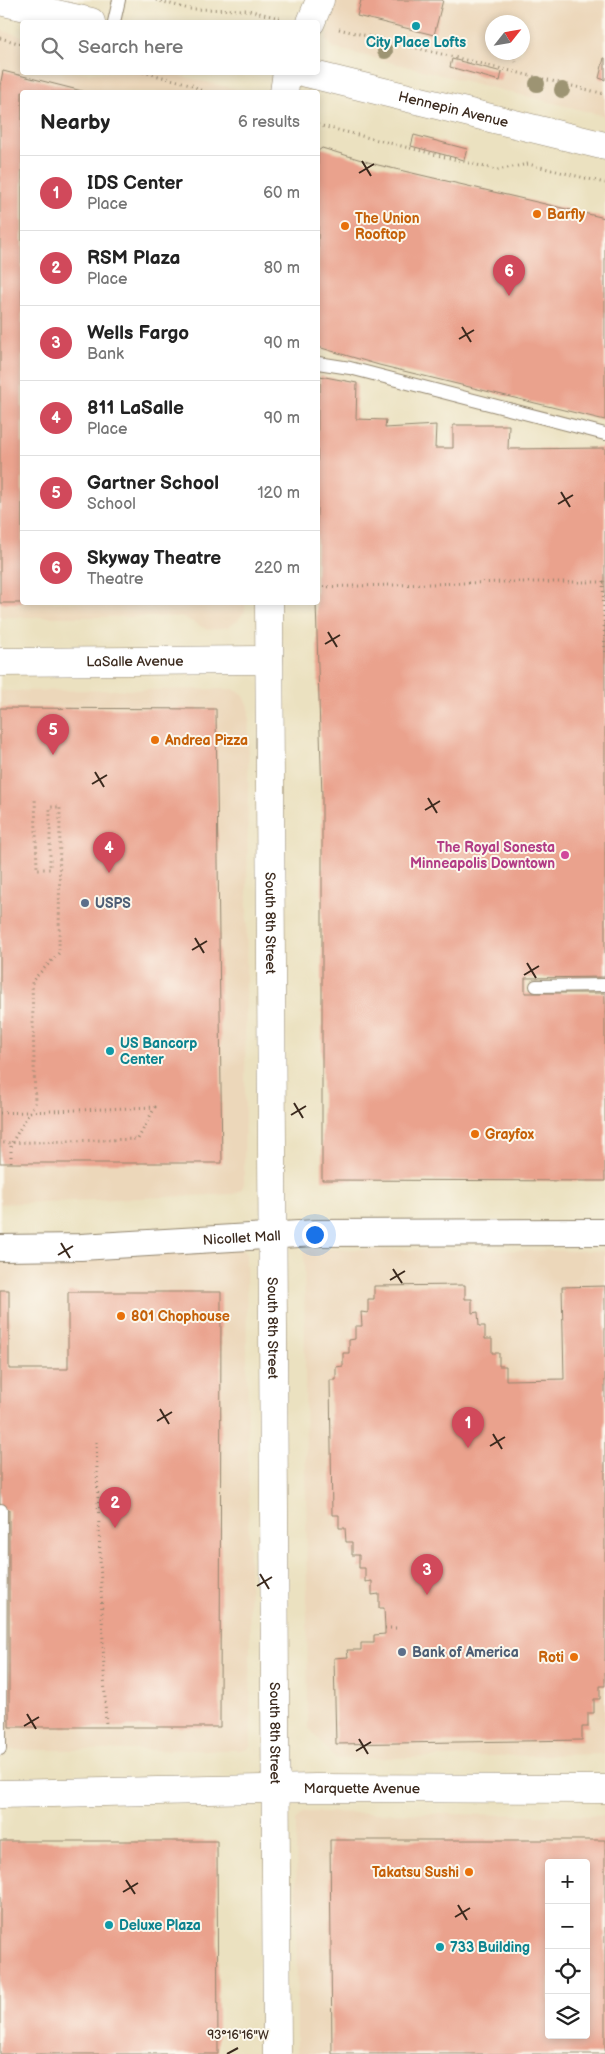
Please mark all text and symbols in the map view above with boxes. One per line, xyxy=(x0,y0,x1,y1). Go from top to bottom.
north arrow xyxy=(485,15,530,60)
search box xyxy=(20,20,320,75)
marker: City Place Lofts xyxy=(410,20,422,32)
icon: search xyxy=(38,34,66,62)
place label: City Place Lofts xyxy=(366,34,466,51)
text: Search here xyxy=(78,36,183,59)
street label: Hennepin Avenue xyxy=(397,88,510,131)
text: Nearby xyxy=(40,110,110,135)
text: 6 results xyxy=(238,113,300,132)
text: IDS Center xyxy=(87,172,183,195)
text: 1 xyxy=(53,184,59,203)
text: 60 m xyxy=(263,184,300,203)
text: Place xyxy=(87,195,128,214)
place label: Barfly xyxy=(547,206,586,223)
marker: Barfly xyxy=(531,208,543,220)
place label: The Union Rooftop xyxy=(355,210,420,243)
marker: The Union Rooftop xyxy=(339,220,351,232)
text: RSM Plaza xyxy=(87,247,180,270)
pin: 6 xyxy=(493,255,525,296)
text: 2 xyxy=(51,259,61,278)
text: 80 m xyxy=(264,259,300,278)
text: Place xyxy=(87,270,128,289)
text: Wells Fargo xyxy=(87,322,189,345)
text: 3 xyxy=(51,334,61,353)
text: 90 m xyxy=(264,334,300,353)
text: Bank xyxy=(87,345,124,364)
text: 811 LaSalle xyxy=(87,397,184,420)
text: 4 xyxy=(51,409,61,428)
text: 90 m xyxy=(264,409,300,428)
text: Place xyxy=(87,420,128,439)
text: Gartner School xyxy=(87,472,219,495)
text: 5 xyxy=(51,484,61,503)
text: 120 m xyxy=(257,484,300,503)
text: School xyxy=(87,495,136,514)
text: Skyway Theatre xyxy=(87,547,221,570)
text: 6 xyxy=(51,559,61,578)
text: 220 m xyxy=(254,559,300,578)
text: Theatre xyxy=(87,570,143,589)
street label: LaSalle Avenue xyxy=(86,653,184,670)
pin: 5 xyxy=(37,714,69,755)
place label: Andrea Pizza xyxy=(164,732,248,749)
marker: Andrea Pizza xyxy=(149,734,161,746)
pin: 4 xyxy=(93,832,125,873)
place label: The Royal Sonesta Minneapolis Downtown xyxy=(410,839,555,872)
marker: The Royal Sonesta Minneapolis Downtown xyxy=(559,849,571,861)
street label: South 8th Street xyxy=(261,872,279,975)
place label: USPS xyxy=(95,895,131,912)
marker: USPS xyxy=(79,897,91,909)
place label: US Bancorp Center xyxy=(120,1035,197,1068)
marker: US Bancorp Center xyxy=(104,1045,116,1057)
place label: Grayfox xyxy=(485,1126,535,1143)
marker: Grayfox xyxy=(469,1128,481,1140)
your location xyxy=(302,1222,328,1248)
street label: Nicollet Mall xyxy=(202,1227,281,1249)
street label: South 8th Street xyxy=(264,1277,281,1380)
place label: 801 Chophouse xyxy=(131,1308,230,1325)
marker: 801 Chophouse xyxy=(115,1310,127,1322)
pin: 1 xyxy=(452,1407,484,1448)
pin: 2 xyxy=(99,1487,131,1528)
pin: 3 xyxy=(411,1554,443,1595)
place label: Bank of America xyxy=(412,1644,519,1661)
marker: Bank of America xyxy=(396,1646,408,1658)
place label: Roti xyxy=(538,1649,564,1666)
marker: Roti xyxy=(568,1651,580,1663)
street label: South 8th Street xyxy=(266,1682,284,1785)
street label: Marquette Avenue xyxy=(304,1780,420,1797)
map controls xyxy=(545,1859,590,2039)
button: + xyxy=(545,1859,590,1904)
place label: Takatsu Sushi xyxy=(372,1864,459,1881)
marker: Takatsu Sushi xyxy=(463,1866,475,1878)
button: − xyxy=(545,1904,590,1949)
place label: Deluxe Plaza xyxy=(119,1917,201,1934)
marker: Deluxe Plaza xyxy=(103,1919,115,1931)
place label: 733 Building xyxy=(450,1939,530,1956)
marker: 733 Building xyxy=(434,1941,446,1953)
button: locate xyxy=(545,1949,590,1994)
button: layers xyxy=(545,1994,590,2039)
text: 93°16'16"W xyxy=(207,2028,269,2043)

